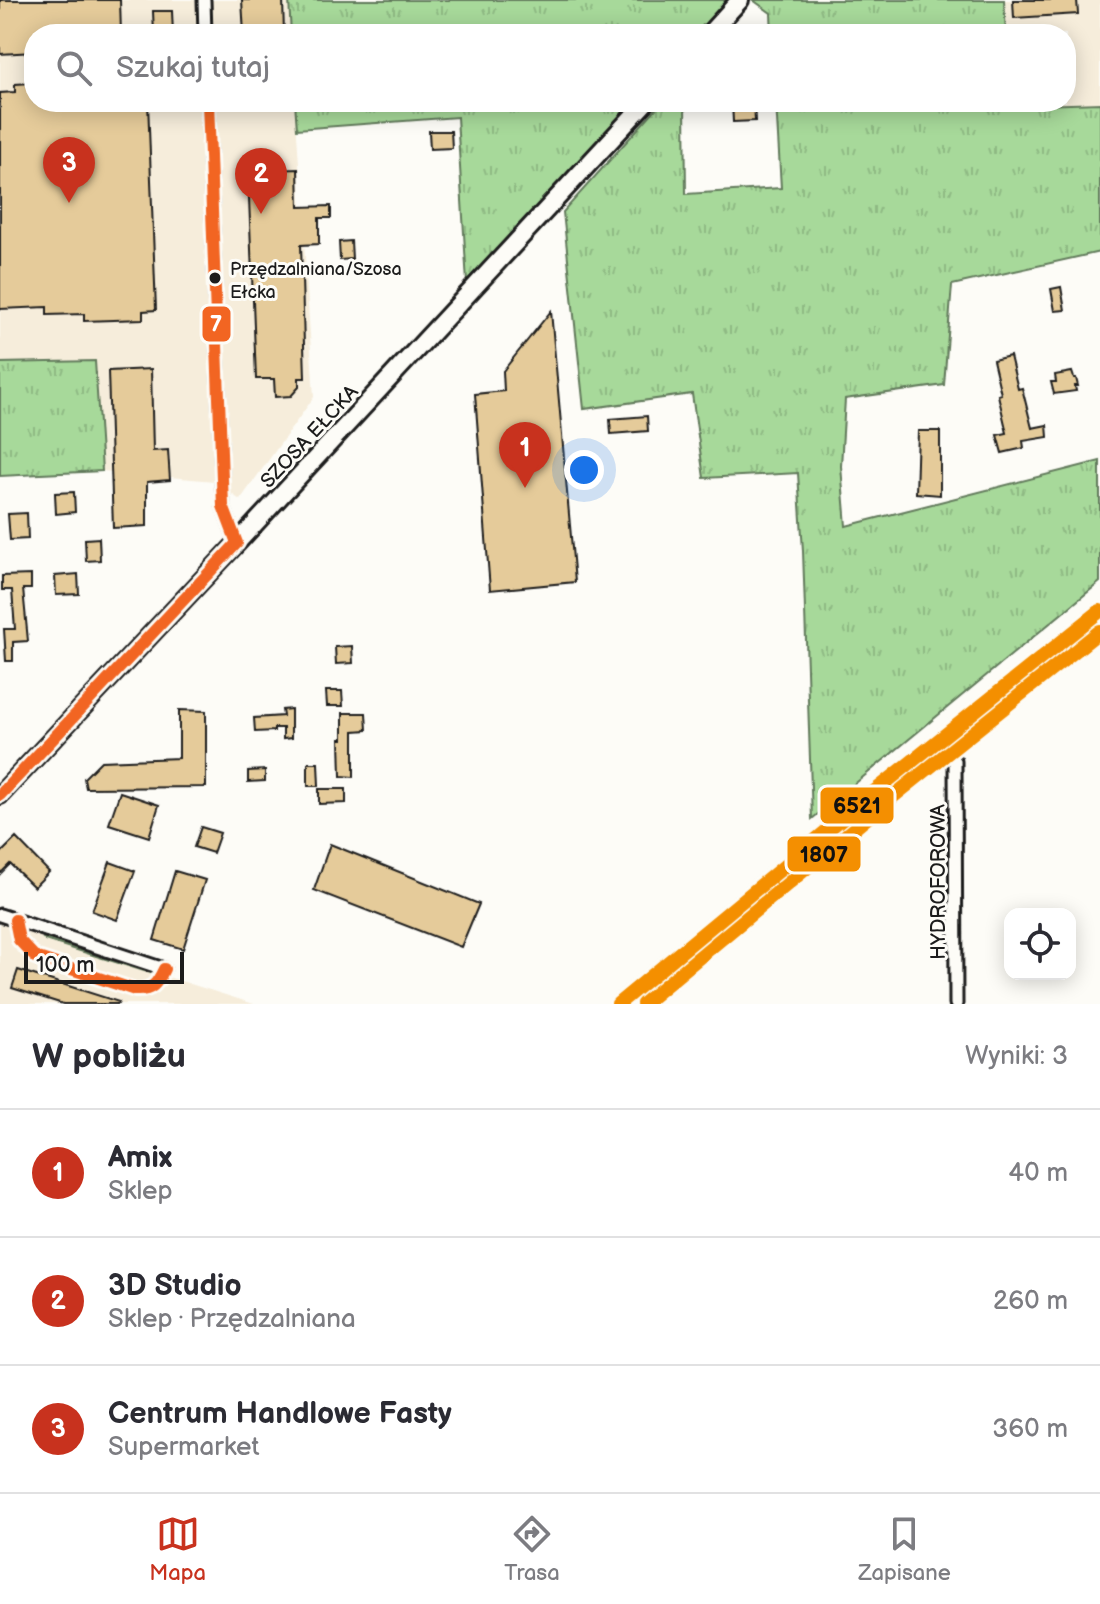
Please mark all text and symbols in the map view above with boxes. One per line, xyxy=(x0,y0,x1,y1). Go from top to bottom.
search box xyxy=(24,24,1076,112)
icon: search xyxy=(52,46,96,90)
text: Szukaj tutaj xyxy=(116,50,270,86)
pin: 3 xyxy=(43,137,95,203)
pin: 2 xyxy=(235,148,287,214)
place label: Przędzalniana/Szosa Ełcka xyxy=(230,259,402,303)
marker: Przędzalniana/Szosa Ełcka xyxy=(207,270,223,286)
line badge: 7 xyxy=(201,305,232,343)
text: 7 xyxy=(210,311,222,338)
street label: SZOSA EŁCKA xyxy=(256,380,364,493)
pin: 1 xyxy=(499,422,551,488)
your location xyxy=(564,450,604,490)
line badge: 6521 xyxy=(819,786,895,825)
text: 6521 xyxy=(833,793,881,820)
street label: HYDROFOROWA xyxy=(927,804,951,960)
line badge: 1807 xyxy=(786,835,862,873)
text: 1807 xyxy=(800,842,848,869)
map controls xyxy=(1004,908,1076,980)
button: locate xyxy=(1004,908,1076,980)
scale bar xyxy=(24,948,184,984)
text: 100 m xyxy=(36,952,95,979)
text: W pobliżu xyxy=(32,1036,186,1077)
text: Wyniki: 3 xyxy=(965,1041,1068,1072)
text: Amix xyxy=(108,1140,172,1176)
text: 1 xyxy=(53,1158,63,1189)
text: 40 m xyxy=(1008,1158,1068,1189)
text: Sklep xyxy=(108,1176,173,1207)
text: 3D Studio xyxy=(108,1268,242,1304)
text: 2 xyxy=(50,1286,66,1317)
text: 260 m xyxy=(993,1286,1068,1317)
text: Sklep · Przędzalniana xyxy=(108,1304,356,1335)
text: Centrum Handlowe Fasty xyxy=(108,1396,452,1432)
text: 3 xyxy=(50,1414,66,1445)
text: 360 m xyxy=(992,1414,1068,1445)
text: Supermarket xyxy=(108,1432,259,1463)
tab: Mapa xyxy=(149,1512,206,1587)
tab: Trasa xyxy=(504,1512,560,1587)
tab: Zapisane xyxy=(858,1512,951,1587)

